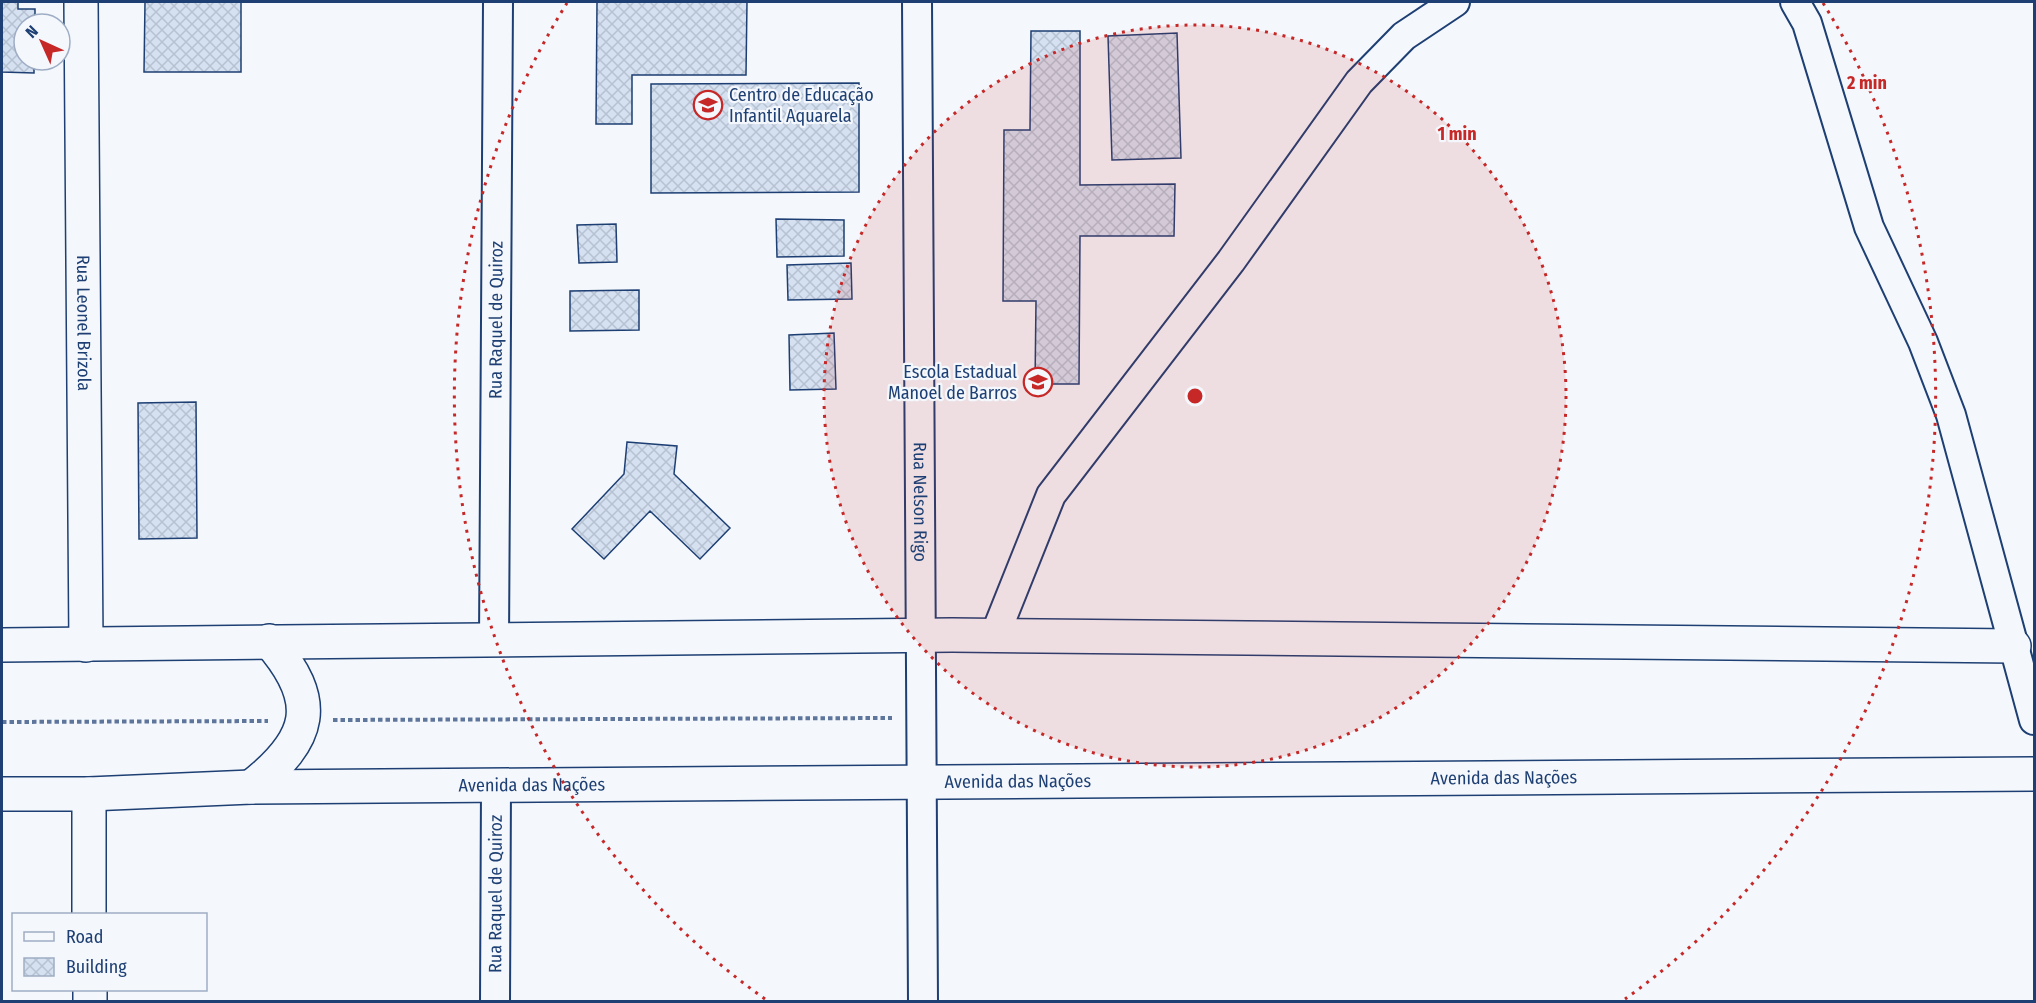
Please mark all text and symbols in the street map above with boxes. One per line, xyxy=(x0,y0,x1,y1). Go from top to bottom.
north arrow xyxy=(12,12,72,72)
text: N xyxy=(22,22,42,42)
text: 2 min xyxy=(1846,72,1887,94)
place label: Centro de Educação Infantil Aquarela xyxy=(729,84,874,127)
school or university icon: Centro de Educação Infantil Aquarela xyxy=(692,89,724,121)
text: 1 min xyxy=(1437,123,1477,145)
street label: Rua Raquel de Quiroz xyxy=(485,241,508,399)
street label: Rua Leonel Brizola xyxy=(72,255,95,391)
place label: Escola Estadual Manoel de Barros xyxy=(888,361,1017,404)
school or university icon: Escola Estadual Manoel de Barros xyxy=(1022,366,1054,398)
centre of rings xyxy=(1185,386,1205,406)
street label: Rua Nelson Rigo xyxy=(909,442,931,562)
street label: Avenida das Nações xyxy=(1430,766,1577,789)
street label: Avenida das Nações xyxy=(944,770,1092,793)
street label: Avenida das Nações xyxy=(458,773,606,796)
street label: Rua Raquel de Quiroz xyxy=(484,815,507,973)
legend xyxy=(12,913,207,991)
text: Road xyxy=(66,926,103,948)
text: Building xyxy=(66,956,127,978)

